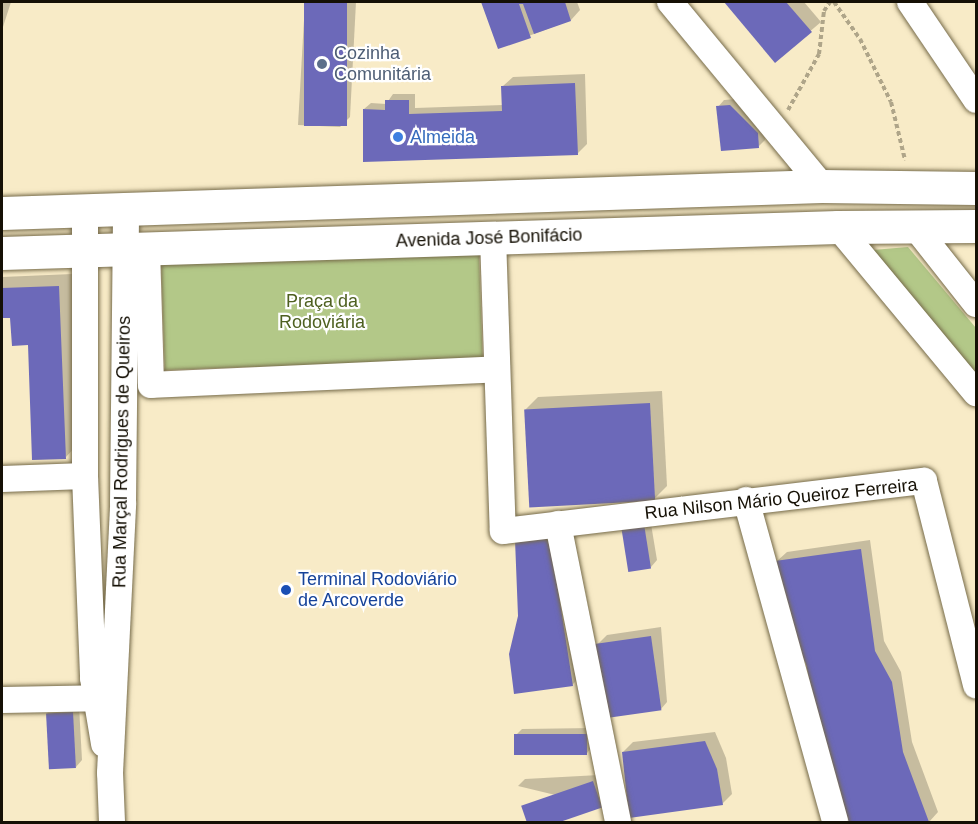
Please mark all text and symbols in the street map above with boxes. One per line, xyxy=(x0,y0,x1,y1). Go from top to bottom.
place label: Cozinha Comunitária xyxy=(334,43,431,86)
marker: Cozinha Comunitária xyxy=(315,57,329,71)
place label: Almeida xyxy=(410,126,475,148)
marker: Almeida xyxy=(391,130,405,144)
street label: Avenida José Bonifácio xyxy=(395,224,583,252)
park label: Praça da Rodoviária xyxy=(279,291,365,334)
street label: Rua Marçal Rodrigues de Queiros xyxy=(109,316,135,588)
street label: Rua Nilson Mário Queiroz Ferreira xyxy=(644,474,918,524)
place label: Terminal Rodoviário de Arcoverde xyxy=(298,569,457,612)
marker: Terminal Rodoviário de Arcoverde xyxy=(279,583,293,597)

